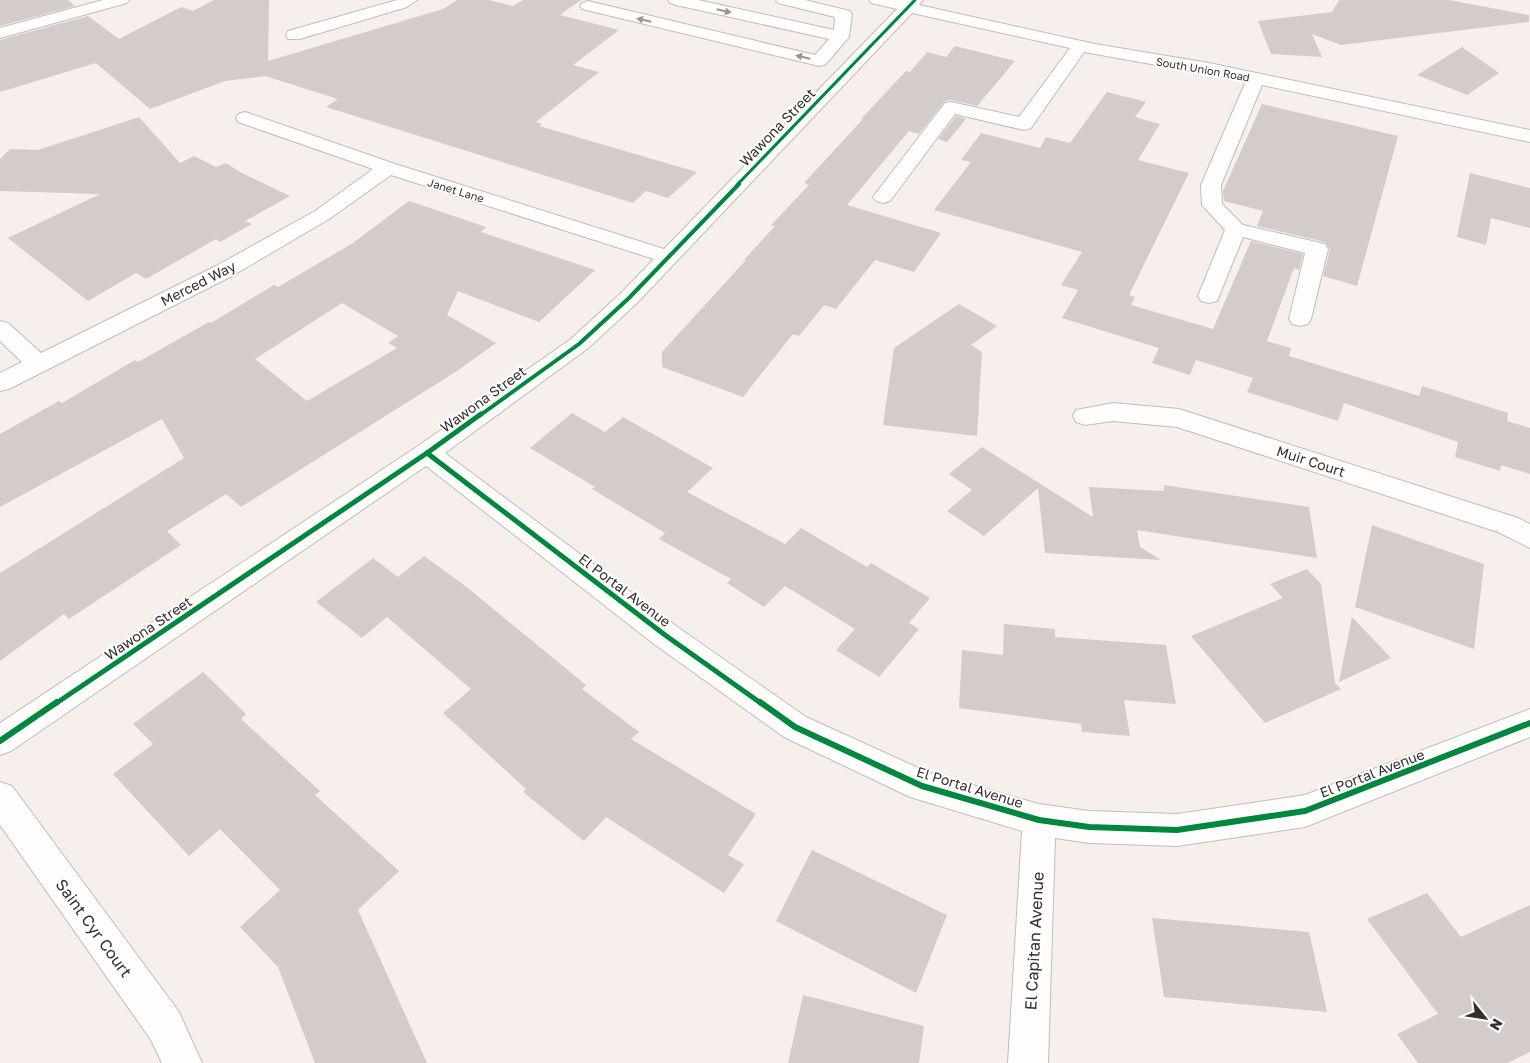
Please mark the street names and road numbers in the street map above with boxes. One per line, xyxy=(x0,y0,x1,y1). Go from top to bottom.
street label: South Union Road xyxy=(1155,54,1251,84)
street label: Wawona Street xyxy=(736,85,818,169)
street label: Janet Lane xyxy=(426,175,486,205)
street label: Merced Way xyxy=(158,257,238,309)
street label: Wawona Street xyxy=(437,362,529,436)
street label: Muir Court xyxy=(1275,442,1347,480)
street label: El Portal Avenue xyxy=(576,550,674,630)
street label: Wawona Street xyxy=(101,593,195,663)
street label: El Portal Avenue xyxy=(1317,745,1427,801)
street label: El Portal Avenue xyxy=(915,763,1025,811)
street label: El Capitan Avenue xyxy=(1020,871,1048,1011)
street label: Saint Cyr Court xyxy=(52,875,136,981)

